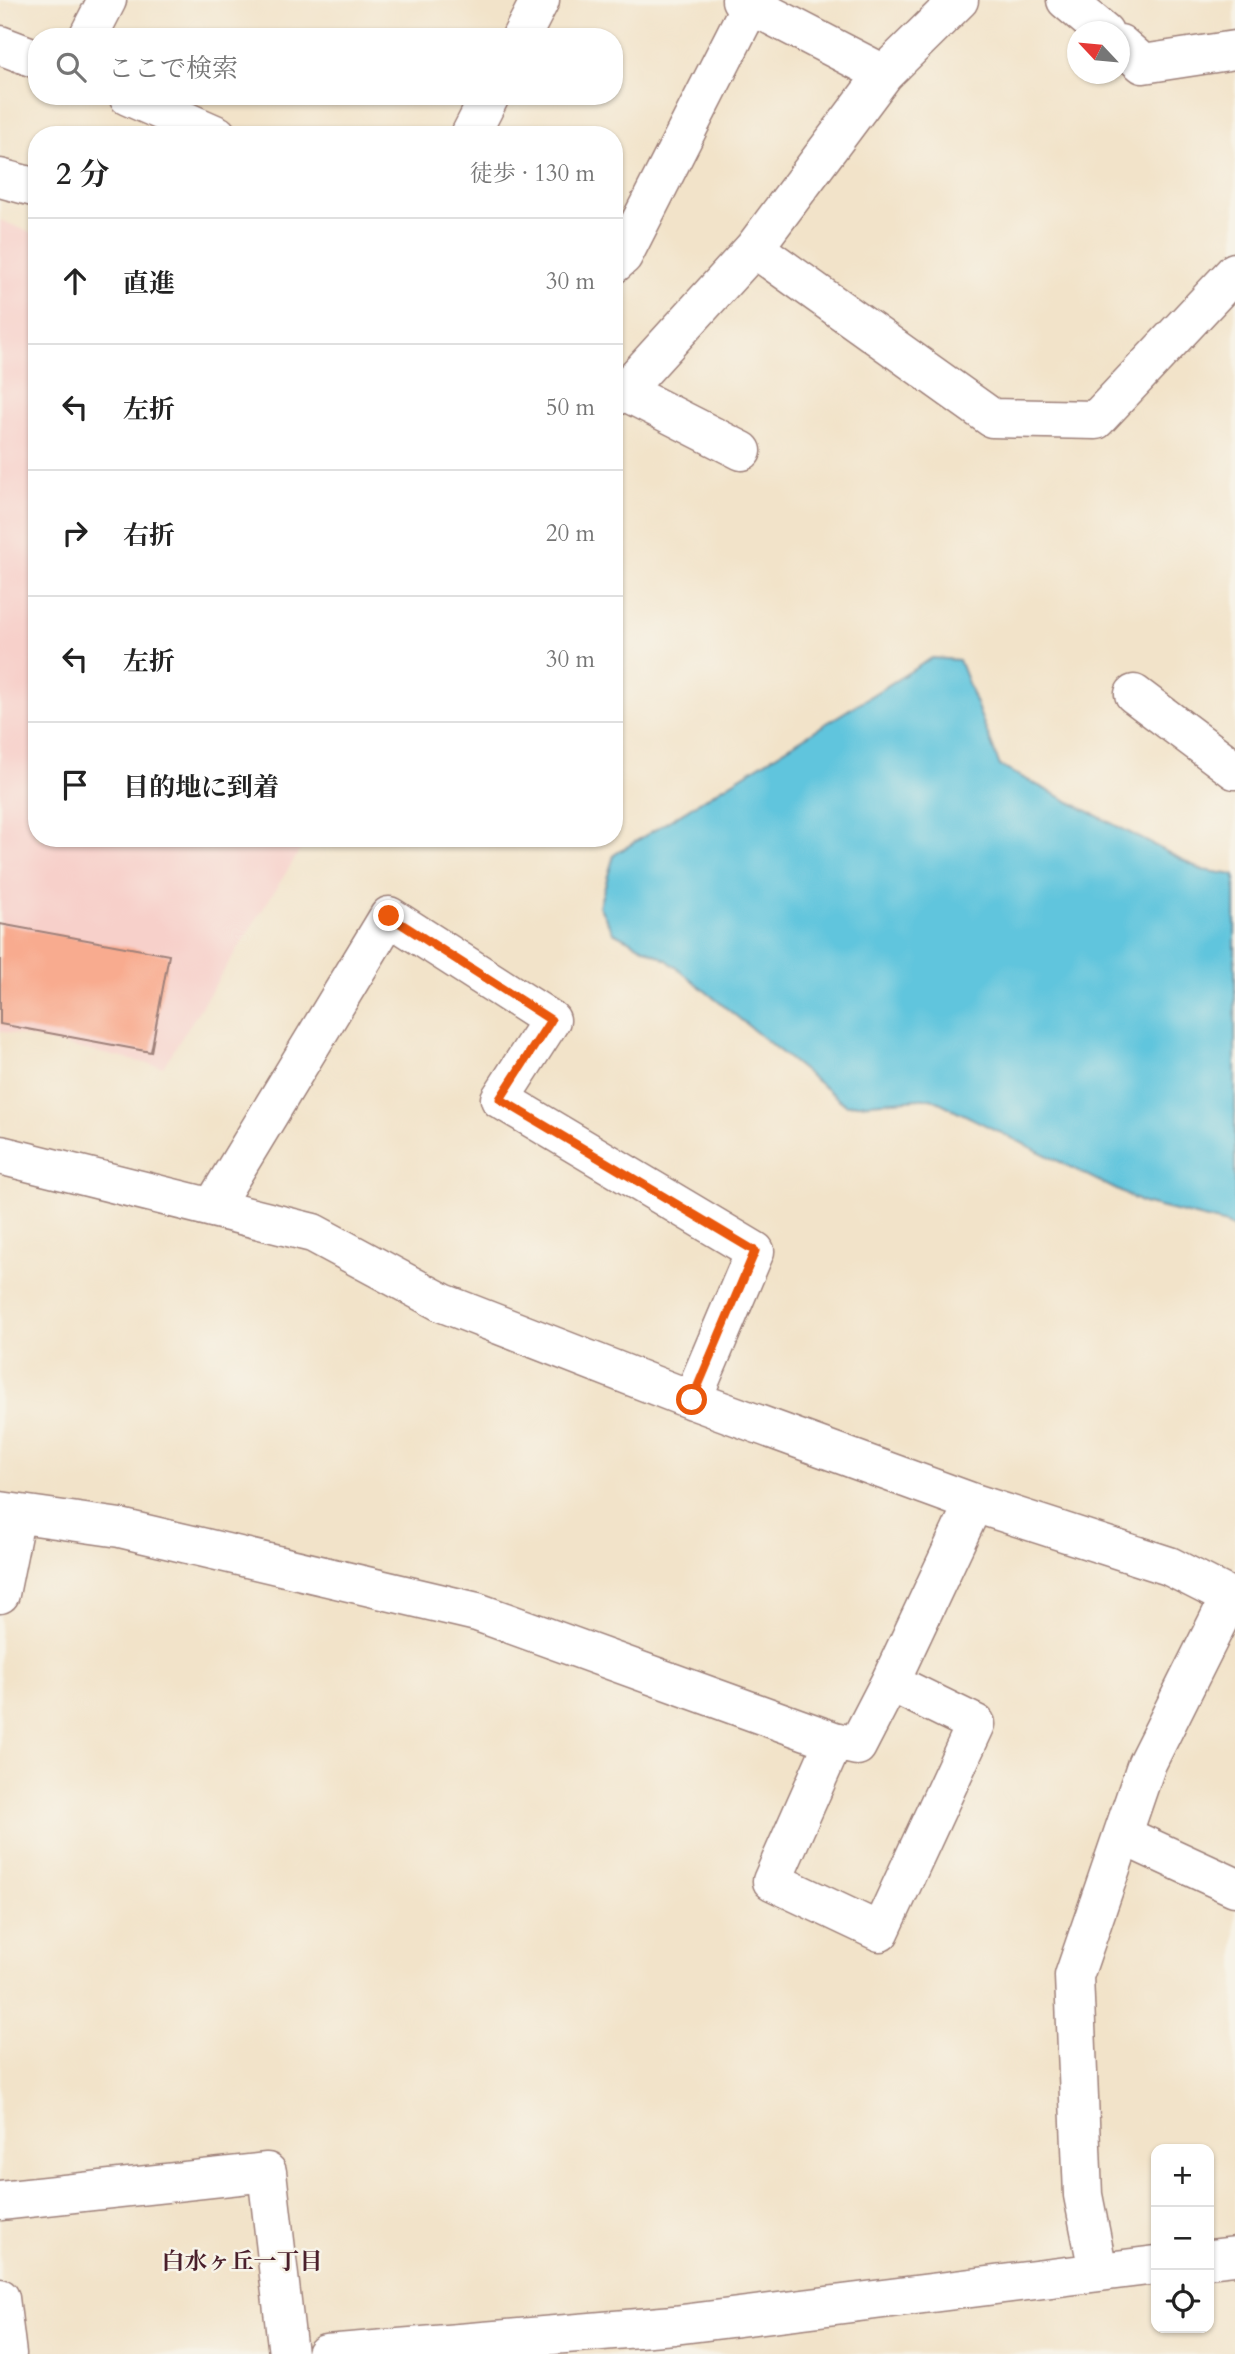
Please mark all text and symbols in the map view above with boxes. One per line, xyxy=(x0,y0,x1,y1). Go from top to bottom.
north arrow xyxy=(1067,21,1130,84)
search box xyxy=(28,28,623,105)
icon: search xyxy=(52,48,90,86)
text: ここで検索 xyxy=(108,51,238,86)
text: 2 分 xyxy=(56,154,109,195)
text: 徒歩 · 130 m xyxy=(470,158,595,189)
icon: ahead xyxy=(56,262,94,300)
text: 直進 xyxy=(123,266,175,301)
text: 30 m xyxy=(546,266,595,297)
icon: left xyxy=(56,388,94,426)
text: 左折 xyxy=(123,392,175,427)
text: 50 m xyxy=(546,392,595,423)
icon: right xyxy=(56,514,94,552)
text: 右折 xyxy=(123,518,175,553)
text: 20 m xyxy=(546,518,595,549)
icon: left xyxy=(56,640,94,678)
text: 左折 xyxy=(123,644,175,679)
text: 30 m xyxy=(546,644,595,675)
icon: arrive xyxy=(56,766,94,804)
text: 目的地に到着 xyxy=(123,770,279,805)
route end xyxy=(373,900,404,931)
route start xyxy=(676,1384,707,1415)
map controls xyxy=(1151,2144,1214,2333)
button: + xyxy=(1151,2144,1214,2207)
button: − xyxy=(1151,2207,1214,2270)
district label: 白水ヶ丘一丁目 xyxy=(162,2246,323,2277)
button: locate xyxy=(1151,2270,1214,2333)

